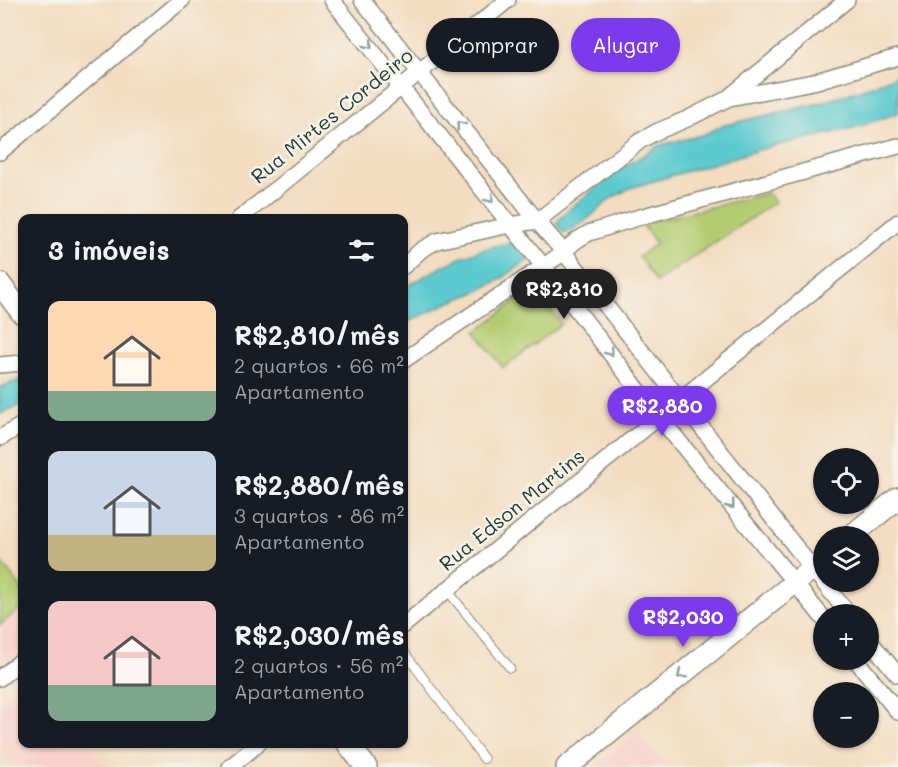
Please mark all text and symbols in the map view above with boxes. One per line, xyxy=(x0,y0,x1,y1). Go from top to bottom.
chip: Comprar xyxy=(426,18,559,72)
chip: Alugar xyxy=(571,18,680,72)
one-way arrow xyxy=(361,39,372,50)
street label: Rua Mirtes Cordeiro xyxy=(245,42,418,189)
one-way arrow xyxy=(456,121,467,132)
one-way arrow xyxy=(482,192,493,203)
text: 3 imóveis xyxy=(48,233,170,267)
icon: filters xyxy=(345,234,378,267)
pin: R$2,810 xyxy=(509,269,619,320)
text: R$2,810 xyxy=(525,275,603,301)
text: R$2,810/mês xyxy=(234,318,400,352)
icon: home xyxy=(96,325,168,397)
one-way arrow xyxy=(602,345,613,356)
text: 2 quartos · 66 m² xyxy=(234,352,404,378)
text: Apartamento xyxy=(234,378,364,404)
pin: R$2,880 xyxy=(607,386,717,437)
text: R$2,880 xyxy=(621,392,703,418)
street label: Rua Edson Martins xyxy=(433,442,589,576)
map controls xyxy=(813,448,879,748)
button: locate xyxy=(813,448,879,514)
text: R$2,880/mês xyxy=(234,468,404,502)
icon: home xyxy=(96,475,168,547)
one-way arrow xyxy=(724,498,735,509)
text: 3 quartos · 86 m² xyxy=(234,502,404,528)
button: layers xyxy=(813,526,879,592)
text: Apartamento xyxy=(234,528,364,554)
pin: R$2,030 xyxy=(628,597,738,648)
text: R$2,030 xyxy=(642,603,724,629)
button: + xyxy=(813,604,879,670)
text: R$2,030/mês xyxy=(234,618,405,652)
icon: home xyxy=(96,625,168,697)
text: 2 quartos · 56 m² xyxy=(234,652,403,678)
one-way arrow xyxy=(676,668,687,679)
text: Apartamento xyxy=(234,678,364,704)
button: − xyxy=(813,682,879,748)

